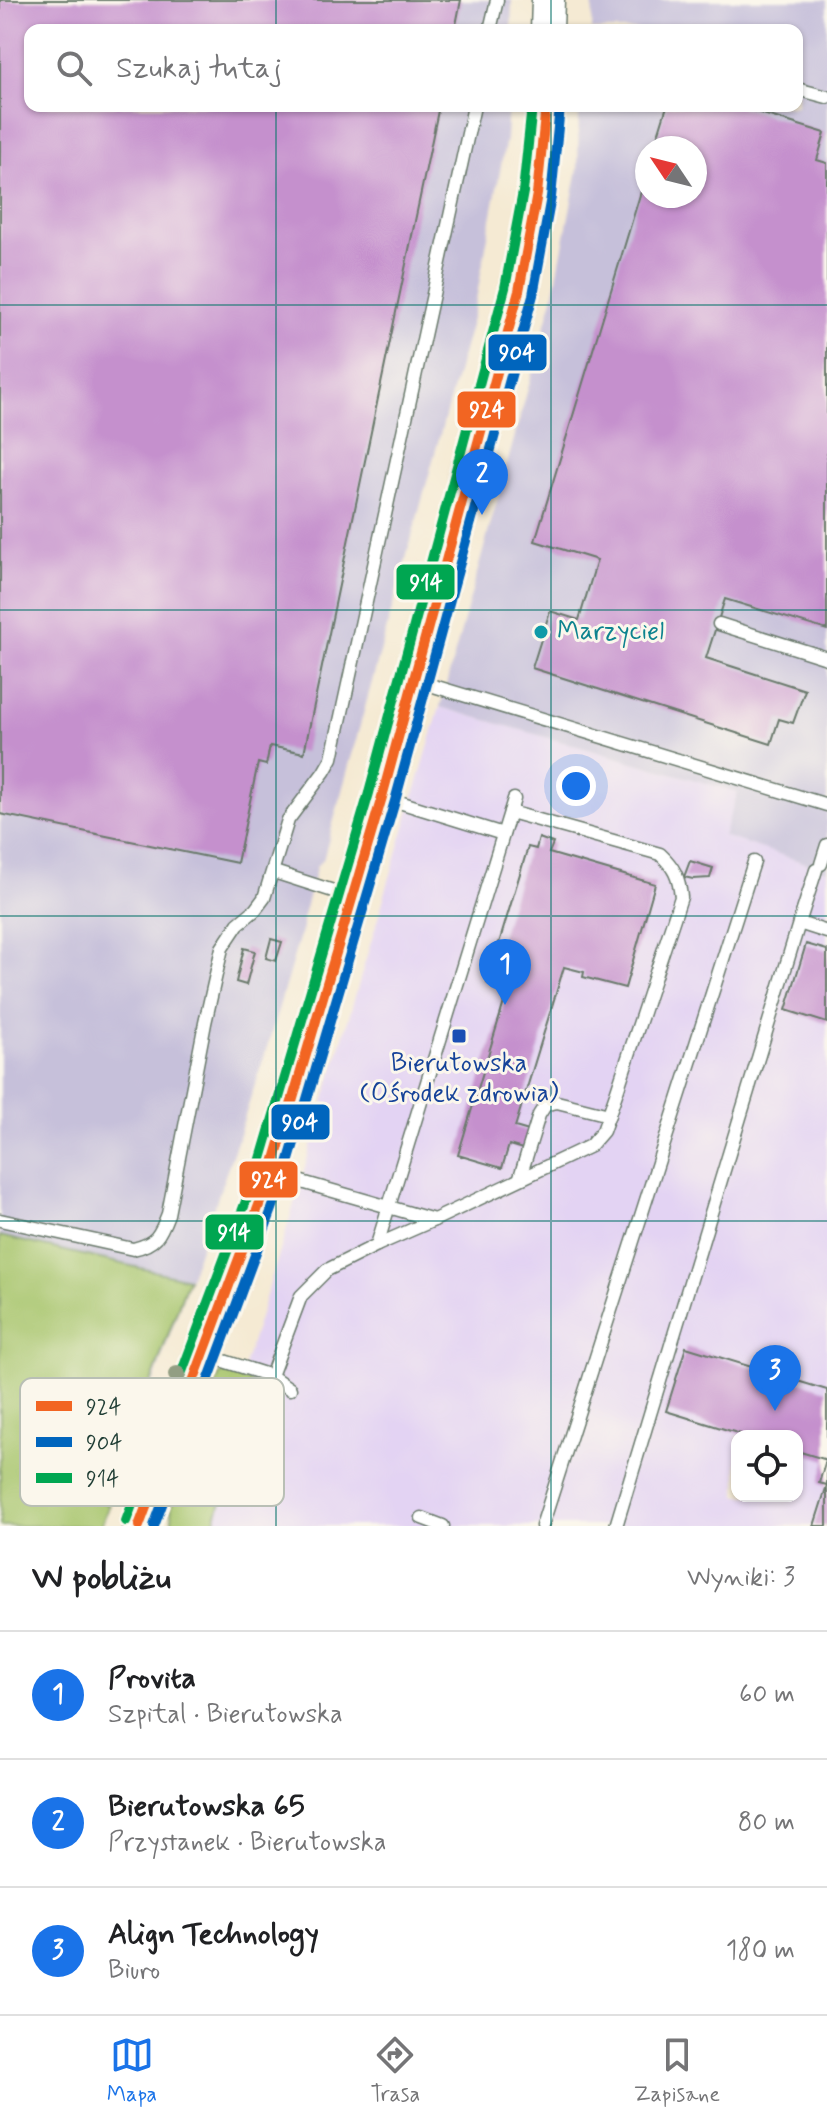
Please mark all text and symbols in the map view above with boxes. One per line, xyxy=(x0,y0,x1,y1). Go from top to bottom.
search box xyxy=(24,24,803,112)
icon: search xyxy=(52,46,96,90)
text: Szukaj tutaj xyxy=(116,49,282,88)
north arrow xyxy=(635,136,707,208)
line badge: 904 xyxy=(487,333,548,372)
text: 904 xyxy=(499,340,535,368)
line badge: 924 xyxy=(456,390,517,429)
text: 924 xyxy=(469,397,505,425)
pin: 2 xyxy=(456,449,508,515)
line badge: 914 xyxy=(395,563,456,601)
text: 914 xyxy=(409,570,443,598)
place label: Marzyciel xyxy=(557,615,664,649)
marker: Marzyciel xyxy=(532,623,550,641)
your location xyxy=(556,766,596,806)
pin: 1 xyxy=(479,939,531,1005)
marker: Bierutowska (Ośrodek zdrowia) xyxy=(450,1027,468,1045)
place label: Bierutowska (Ośrodek zdrowia) xyxy=(360,1047,558,1111)
line badge: 904 xyxy=(270,1103,331,1141)
text: 904 xyxy=(282,1110,318,1138)
line badge: 924 xyxy=(238,1160,299,1199)
text: 924 xyxy=(251,1167,287,1195)
line badge: 914 xyxy=(204,1213,265,1251)
text: 914 xyxy=(217,1220,251,1248)
pin: 3 xyxy=(749,1345,801,1411)
legend xyxy=(20,1378,284,1506)
text: 924 xyxy=(86,1394,121,1422)
text: 904 xyxy=(86,1430,122,1458)
map controls xyxy=(731,1430,803,1502)
button: locate xyxy=(731,1430,803,1502)
text: 914 xyxy=(86,1466,119,1494)
text: W pobliżu xyxy=(32,1556,171,1601)
text: Wyniki: 3 xyxy=(687,1561,795,1595)
text: Provita xyxy=(108,1659,196,1698)
text: 1 xyxy=(52,1678,64,1712)
text: 60 m xyxy=(739,1678,795,1712)
text: Szpital · Bierutowska xyxy=(108,1698,343,1732)
text: Bierutowska 65 xyxy=(108,1787,305,1826)
text: 2 xyxy=(52,1806,64,1840)
text: 80 m xyxy=(738,1806,795,1840)
text: Przystanek · Bierutowska xyxy=(108,1826,386,1860)
text: Align Technology xyxy=(108,1915,319,1954)
text: 3 xyxy=(52,1934,64,1968)
text: 180 m xyxy=(726,1934,795,1968)
text: Biuro xyxy=(108,1954,160,1988)
tab: Mapa xyxy=(107,2033,157,2109)
tab: Trasa xyxy=(371,2033,420,2109)
tab: Zapisane xyxy=(634,2033,720,2109)

